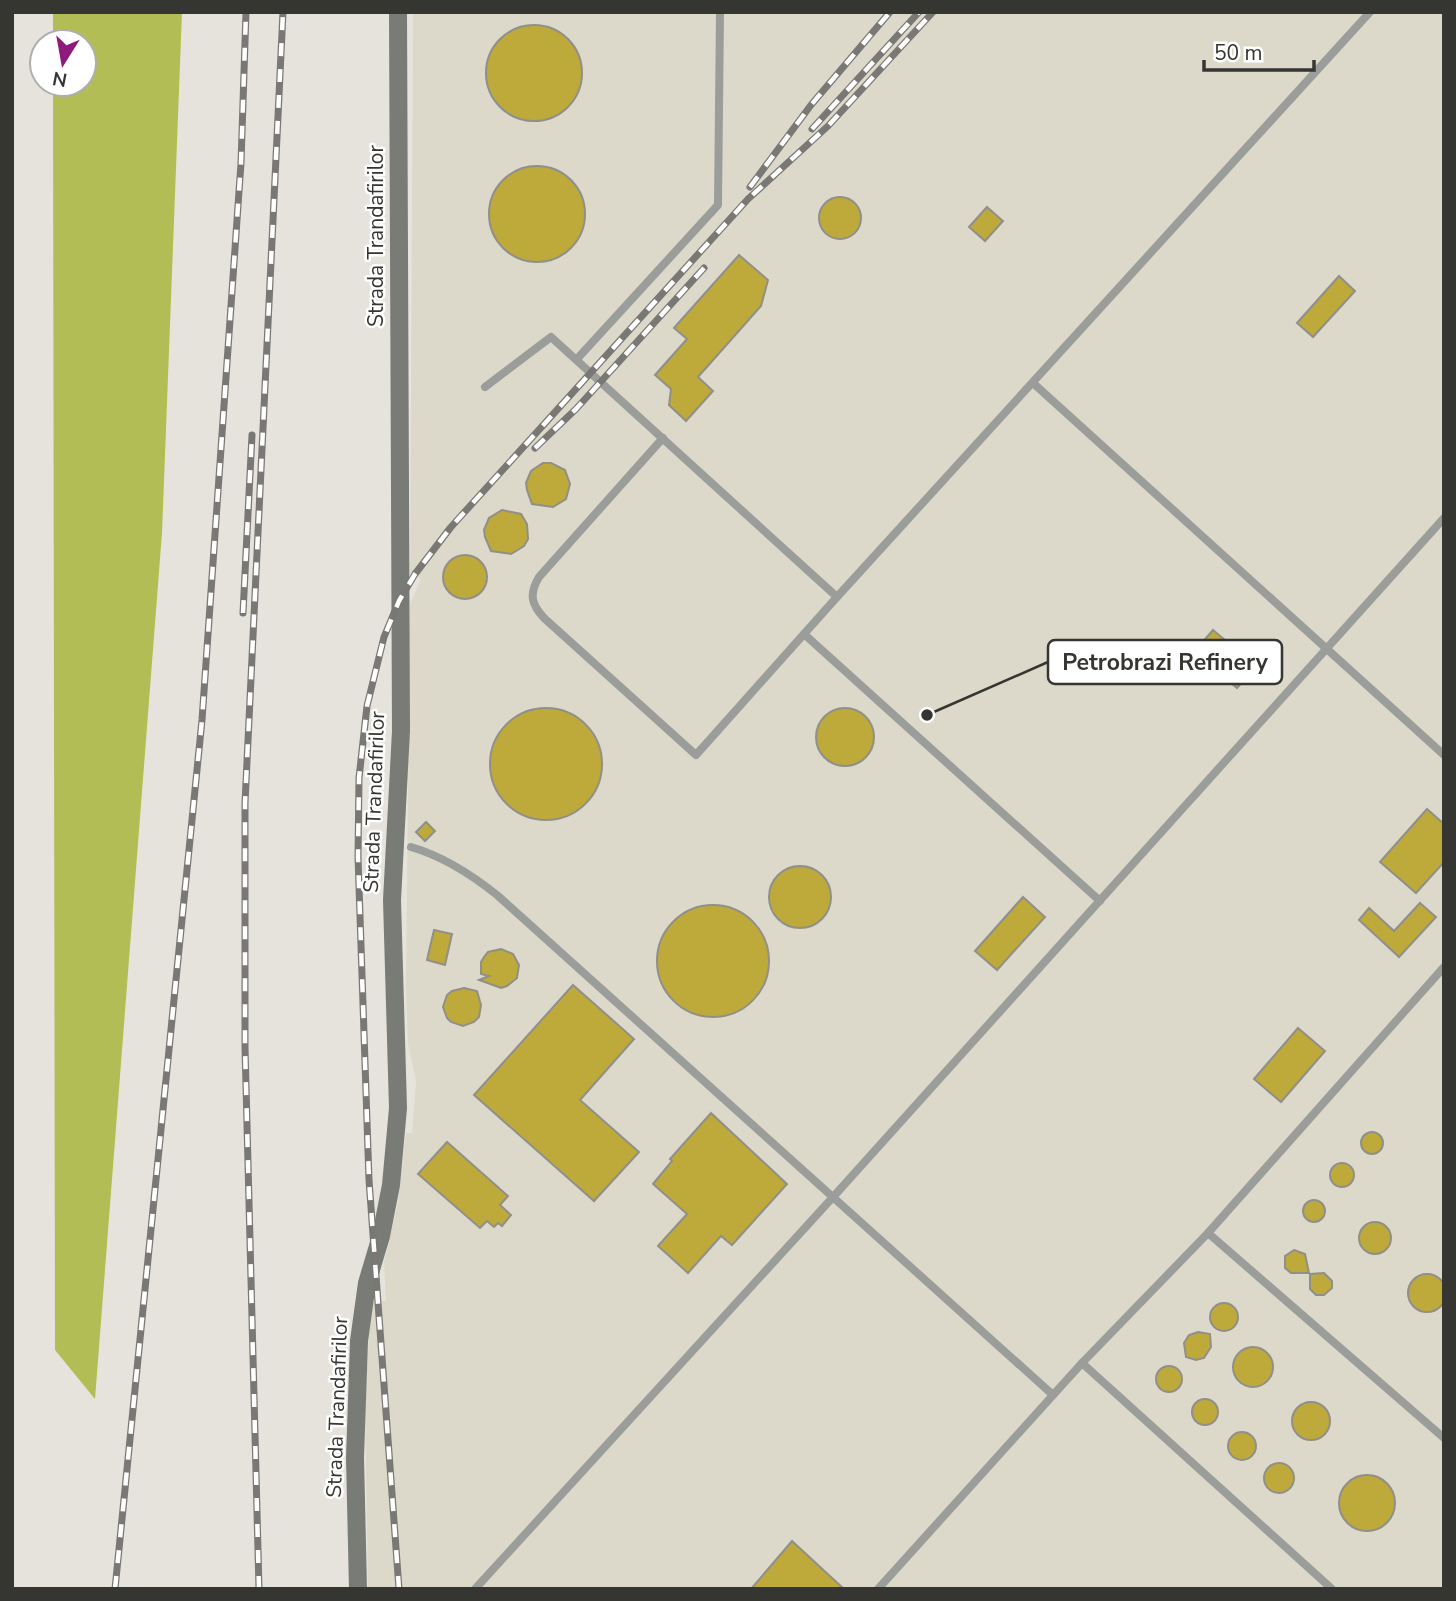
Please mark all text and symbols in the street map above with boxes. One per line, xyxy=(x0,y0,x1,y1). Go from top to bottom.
north arrow xyxy=(28,28,98,98)
scale bar xyxy=(1204,28,1314,72)
text: 50 m xyxy=(1214,39,1263,67)
text: N xyxy=(50,65,69,93)
street label: Strada Trandafirilor xyxy=(362,145,390,327)
callout: Petrobrazi Refinery xyxy=(1048,640,1282,684)
text: Petrobrazi Refinery xyxy=(1062,647,1269,678)
street label: Strada Trandafirilor xyxy=(357,710,391,893)
street label: Strada Trandafirilor xyxy=(320,1315,354,1498)

